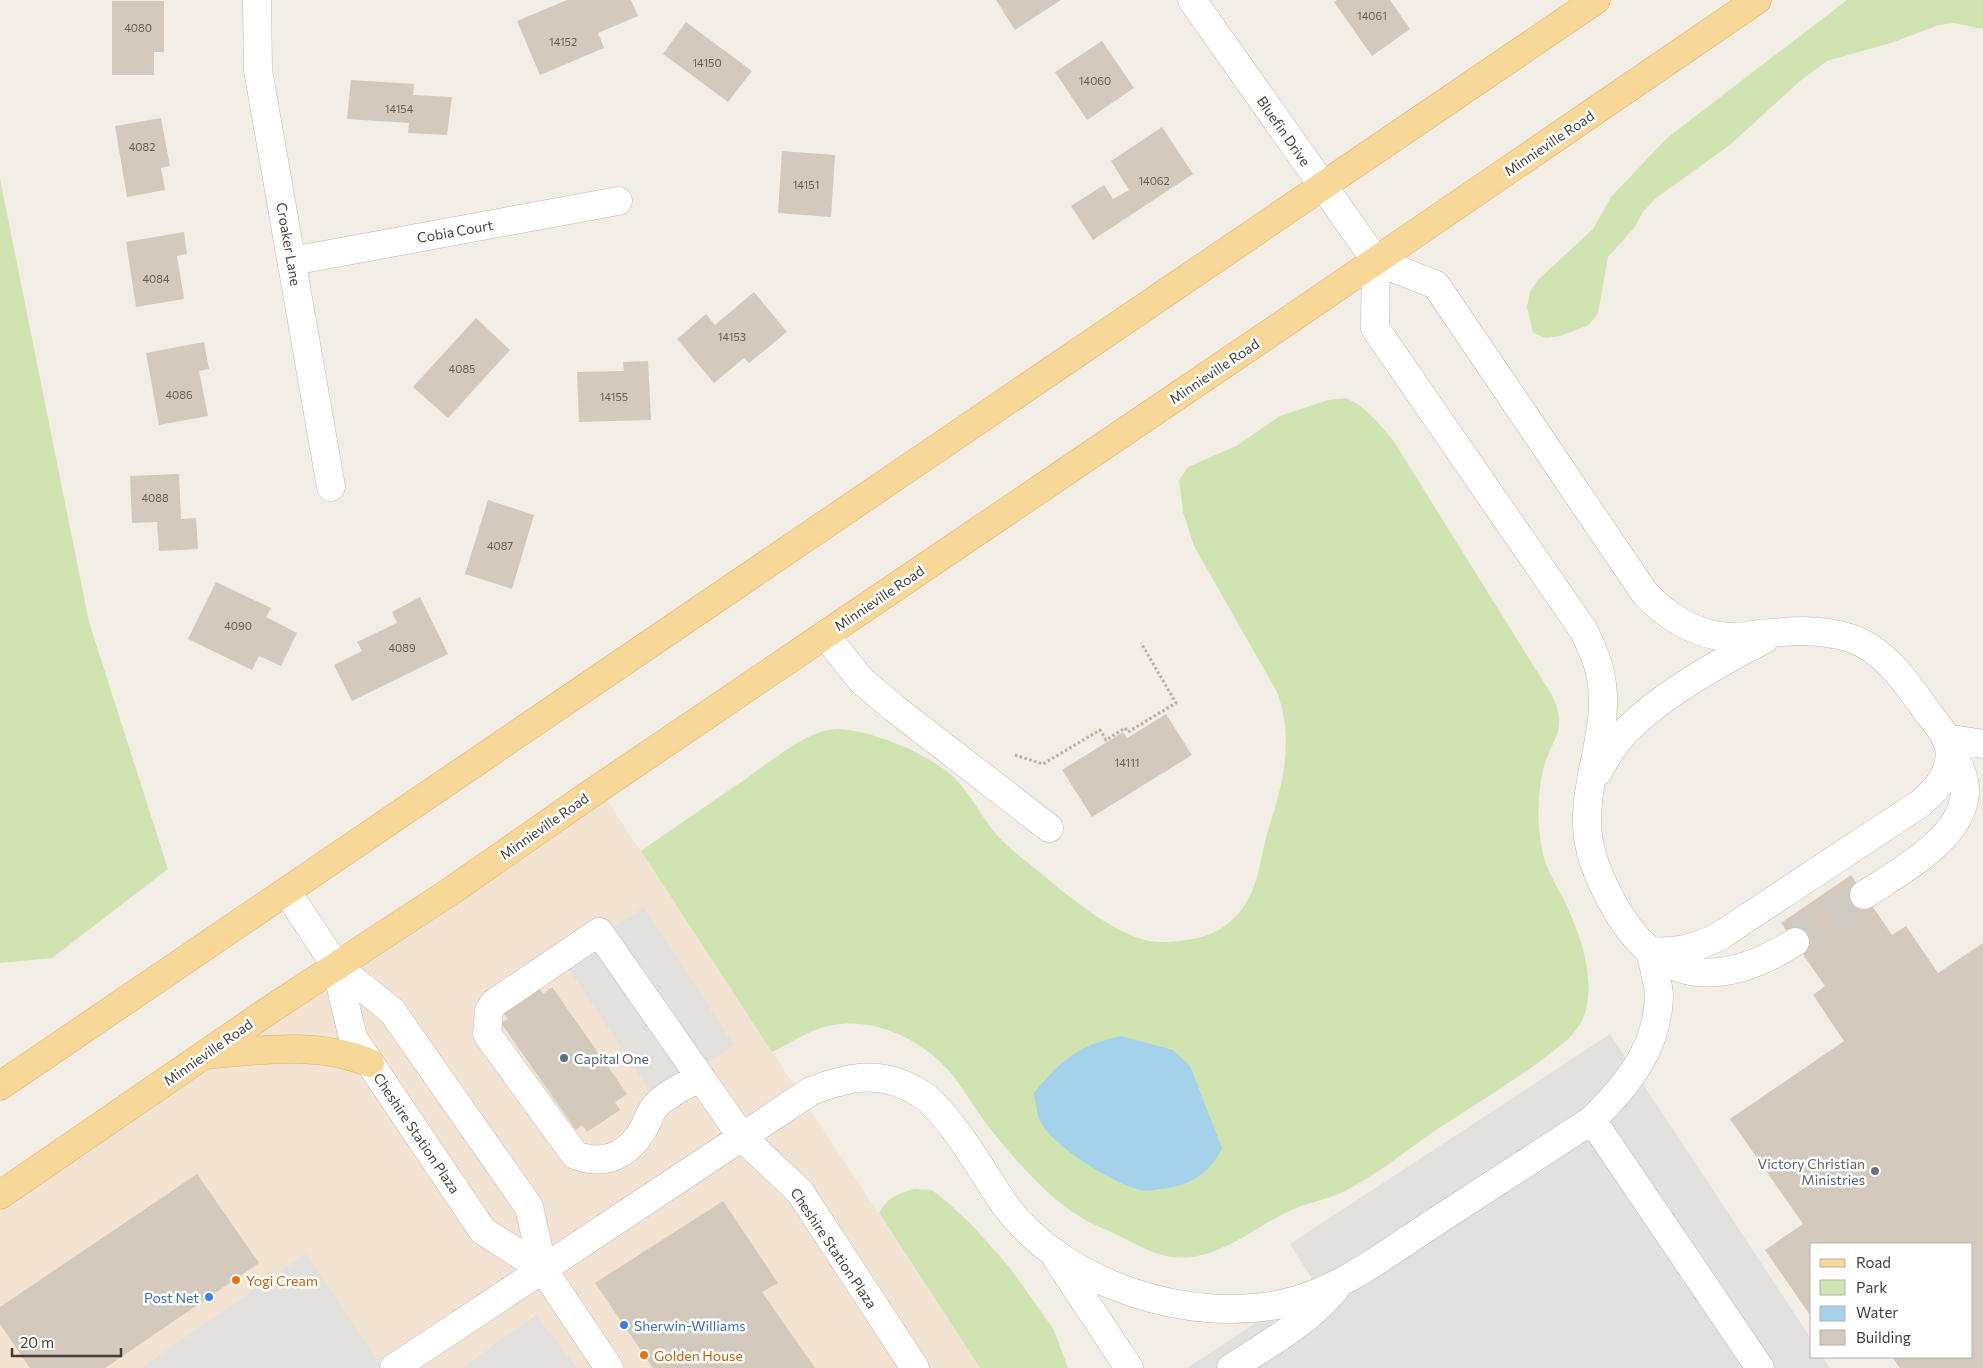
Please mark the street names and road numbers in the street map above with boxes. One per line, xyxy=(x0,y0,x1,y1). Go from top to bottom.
street label: Bluefin Drive xyxy=(1254,93,1314,169)
street label: Minnieville Road xyxy=(1501,107,1597,179)
street label: Croaker Lane xyxy=(273,201,305,287)
street label: Cobia Court xyxy=(416,216,495,246)
street label: Minnieville Road xyxy=(1166,335,1262,407)
street label: Minnieville Road xyxy=(831,562,927,634)
street label: Minnieville Road xyxy=(496,789,592,863)
street label: Minnieville Road xyxy=(160,1015,256,1089)
street label: Cheshire Station Plaza xyxy=(370,1069,464,1197)
street label: Cheshire Station Plaza xyxy=(787,1184,881,1312)

